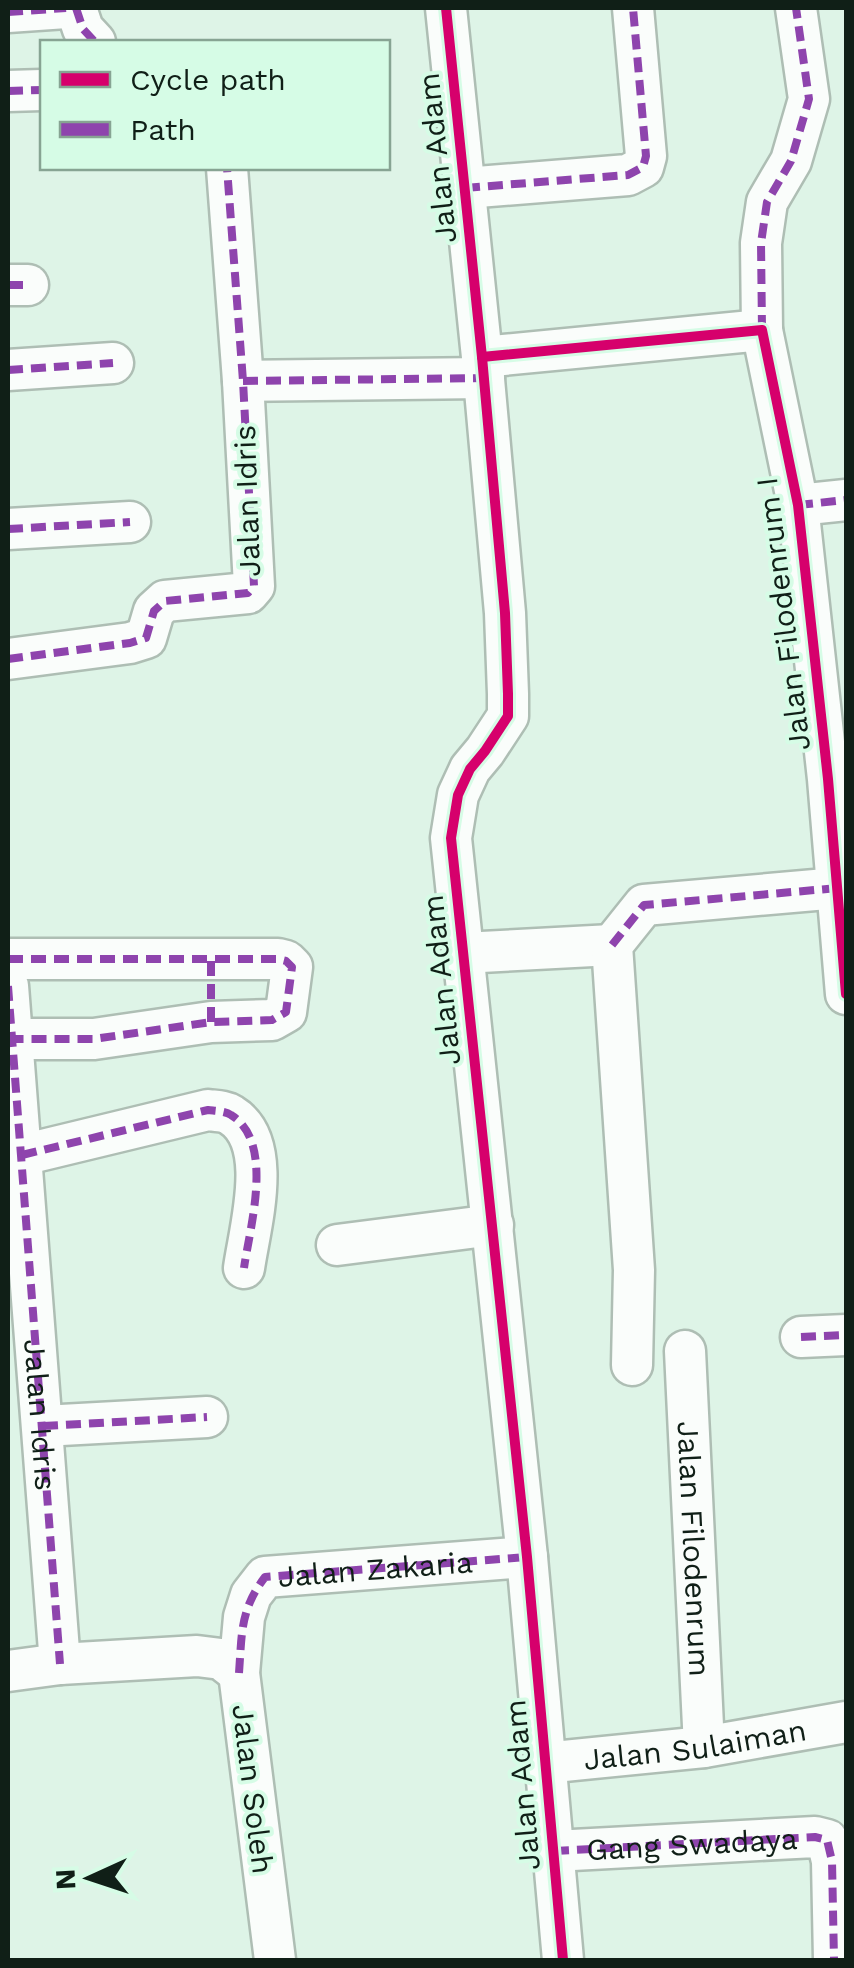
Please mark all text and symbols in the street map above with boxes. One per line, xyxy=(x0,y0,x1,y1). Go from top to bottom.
legend xyxy=(40,40,390,170)
text: Cycle path xyxy=(130,62,286,97)
street label: Jalan Adam xyxy=(411,71,463,245)
text: Path xyxy=(130,112,196,147)
street label: Jalan Idris xyxy=(227,424,267,578)
street label: Jalan Filodenrum I xyxy=(749,475,817,753)
street label: Jalan Adam xyxy=(415,893,467,1067)
street label: Jalan Idris xyxy=(18,1338,64,1492)
street label: Jalan Filodenrum xyxy=(671,1420,718,1677)
street label: Jalan Zakaria xyxy=(277,1544,474,1593)
street label: Jalan Adam xyxy=(497,1698,547,1872)
street label: Jalan Soleh xyxy=(225,1702,281,1876)
street label: Jalan Sulaiman xyxy=(582,1712,809,1776)
street label: Gang Swadaya xyxy=(585,1820,798,1867)
north arrow xyxy=(40,1828,140,1928)
text: N xyxy=(49,1868,83,1891)

